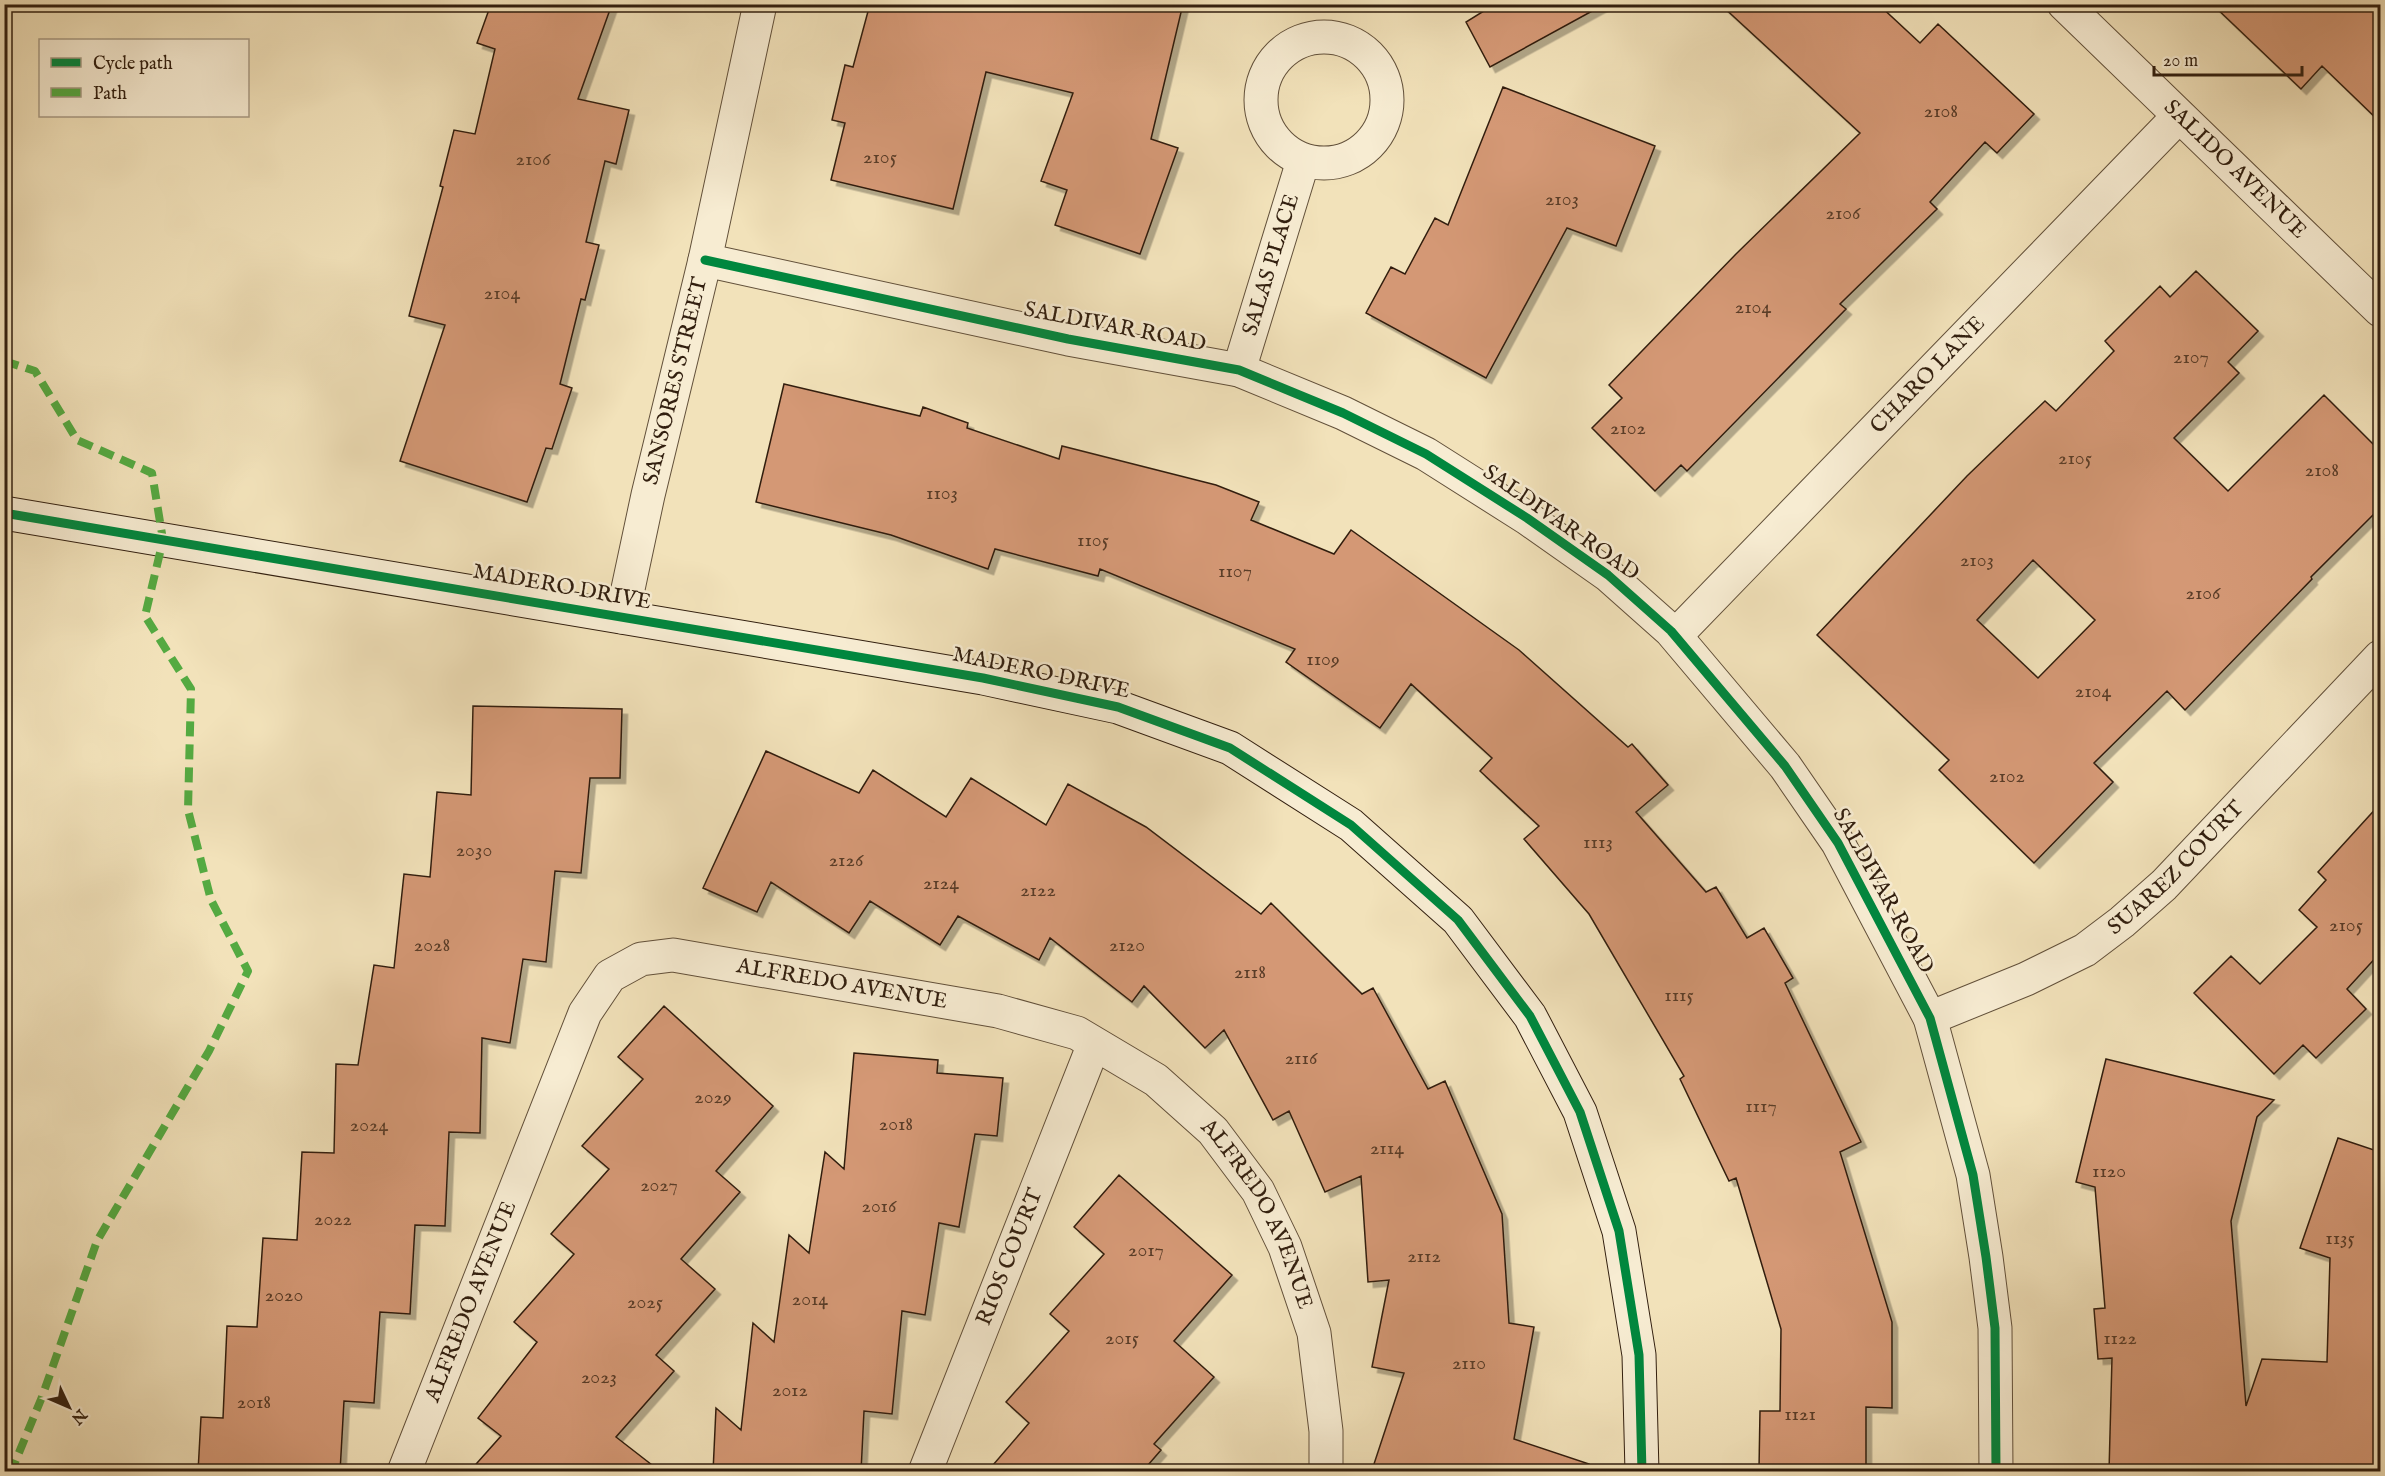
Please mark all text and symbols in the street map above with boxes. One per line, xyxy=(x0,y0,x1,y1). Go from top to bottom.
legend xyxy=(39,39,249,117)
scale bar xyxy=(2154,39,2302,77)
text: 20 m xyxy=(2163,50,2198,73)
text: Cycle path xyxy=(93,53,173,76)
text: Path xyxy=(93,83,127,106)
street label: SALIDO AVENUE xyxy=(2158,94,2312,245)
house number: 2108 xyxy=(1924,99,1958,124)
house number: 2105 xyxy=(863,145,897,170)
house number: 2106 xyxy=(516,147,551,172)
house number: 2103 xyxy=(1545,187,1579,212)
street label: SALAS PLACE xyxy=(1236,191,1306,339)
house number: 2106 xyxy=(1826,201,1861,226)
street label: SANSORES STREET xyxy=(637,274,714,488)
house number: 2104 xyxy=(484,281,520,306)
house number: 2104 xyxy=(1735,295,1771,320)
street label: SALDIVAR ROAD xyxy=(1022,296,1208,358)
street label: CHARO LANE xyxy=(1864,310,1991,440)
house number: 2107 xyxy=(2173,345,2209,370)
house number: 2102 xyxy=(1610,416,1646,441)
house number: 2105 xyxy=(2058,446,2092,471)
house number: 2108 xyxy=(2305,458,2339,483)
street label: SALDIVAR ROAD xyxy=(1477,459,1645,587)
house number: 1103 xyxy=(926,481,958,506)
house number: 1105 xyxy=(1077,528,1109,553)
house number: 2103 xyxy=(1960,548,1994,573)
street label: MADERO DRIVE xyxy=(471,558,653,616)
house number: 1107 xyxy=(1218,559,1252,584)
house number: 2106 xyxy=(2186,581,2221,606)
street label: MADERO DRIVE xyxy=(950,641,1132,705)
house number: 1109 xyxy=(1306,647,1340,672)
house number: 2104 xyxy=(2075,679,2111,704)
house number: 2102 xyxy=(1989,764,2025,789)
street label: SUAREZ COURT xyxy=(2102,795,2250,942)
street label: SALDIVAR ROAD xyxy=(1826,803,1940,979)
house number: 1113 xyxy=(1583,830,1613,855)
house number: 2030 xyxy=(456,838,492,863)
house number: 2126 xyxy=(829,848,864,873)
house number: 2124 xyxy=(923,871,959,896)
house number: 2122 xyxy=(1020,878,1056,903)
house number: 2105 xyxy=(2329,913,2363,938)
house number: 2028 xyxy=(414,933,450,958)
house number: 2120 xyxy=(1109,933,1145,958)
street label: ALFREDO AVENUE xyxy=(733,952,949,1016)
house number: 2118 xyxy=(1234,960,1266,985)
house number: 1115 xyxy=(1664,983,1694,1008)
house number: 2116 xyxy=(1285,1046,1318,1071)
house number: 2029 xyxy=(694,1085,732,1110)
house number: 1117 xyxy=(1745,1094,1777,1119)
house number: 2018 xyxy=(879,1112,913,1137)
street label: ALFREDO AVENUE xyxy=(1194,1112,1319,1313)
house number: 2024 xyxy=(350,1113,388,1138)
house number: 2114 xyxy=(1370,1136,1404,1161)
house number: 1120 xyxy=(2092,1159,2126,1184)
house number: 2027 xyxy=(640,1173,678,1198)
street label: RIOS COURT xyxy=(970,1185,1049,1330)
house number: 2016 xyxy=(862,1194,897,1219)
street label: ALFREDO AVENUE xyxy=(419,1197,523,1407)
house number: 2022 xyxy=(314,1207,352,1232)
house number: 1135 xyxy=(2325,1226,2355,1251)
house number: 2017 xyxy=(1128,1238,1164,1263)
house number: 2112 xyxy=(1407,1244,1441,1269)
house number: 2020 xyxy=(265,1283,303,1308)
house number: 2014 xyxy=(792,1287,828,1312)
house number: 2025 xyxy=(627,1290,663,1315)
house number: 2015 xyxy=(1105,1326,1139,1351)
house number: 1122 xyxy=(2103,1326,2137,1351)
house number: 2110 xyxy=(1452,1351,1486,1376)
house number: 2023 xyxy=(581,1365,617,1390)
north arrow xyxy=(39,1377,99,1437)
house number: 2012 xyxy=(772,1378,808,1403)
house number: 2018 xyxy=(237,1390,271,1415)
house number: 1121 xyxy=(1784,1402,1816,1427)
text: N xyxy=(66,1403,91,1428)

